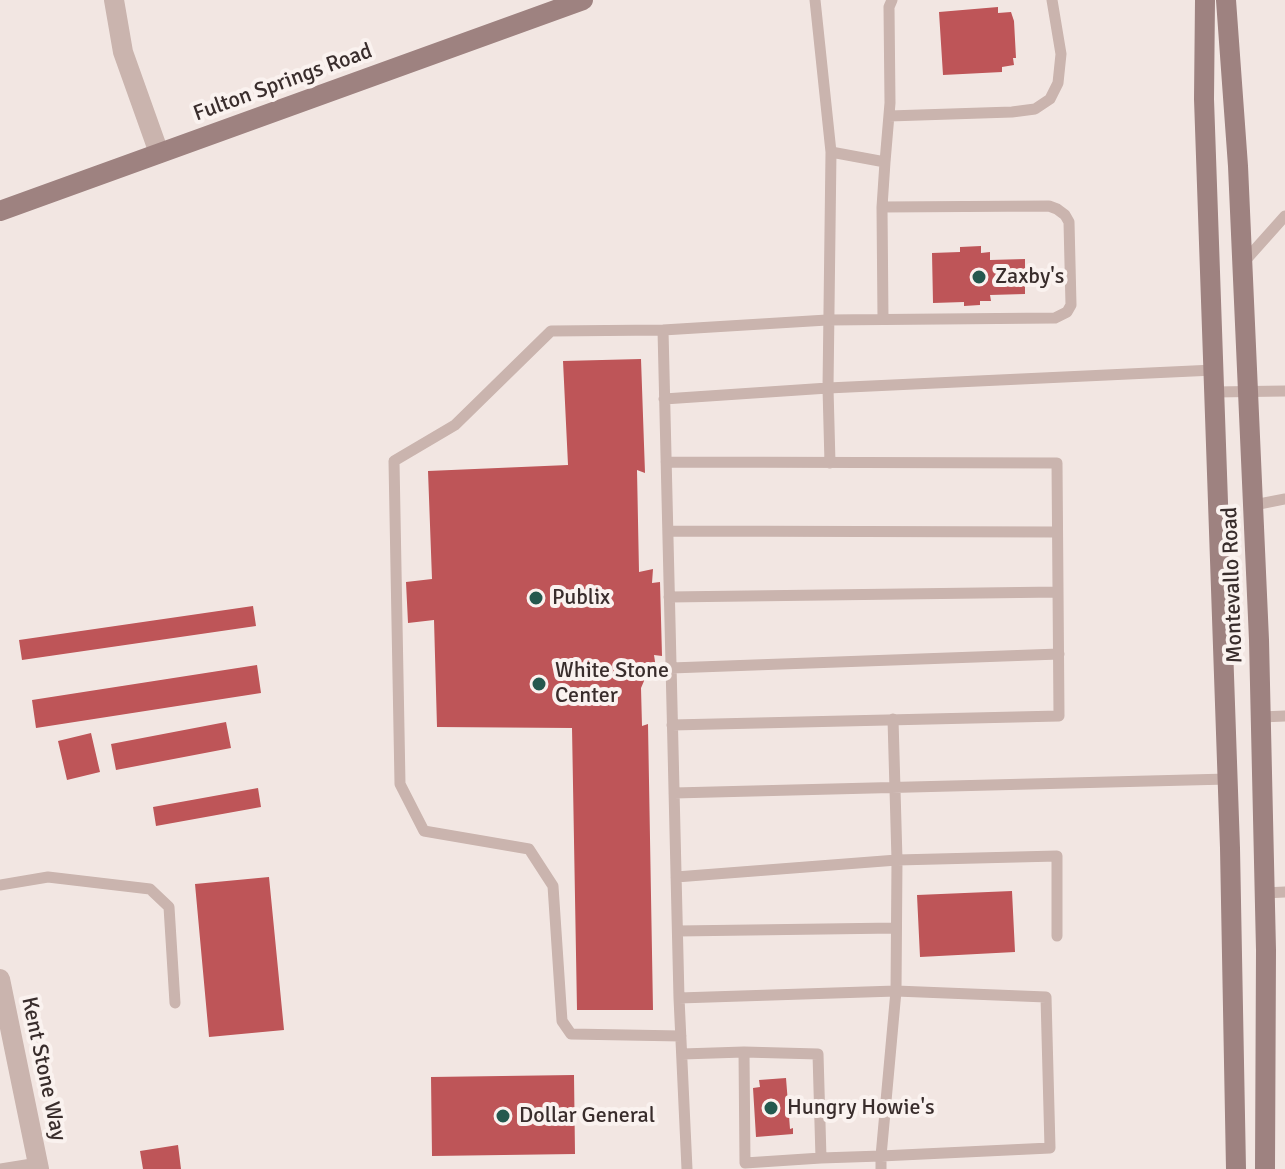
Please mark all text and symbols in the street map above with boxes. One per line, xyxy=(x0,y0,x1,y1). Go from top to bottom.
street label: Fulton Springs Road xyxy=(190,38,376,128)
place label: Zaxby's xyxy=(995,264,1064,290)
marker: Zaxby's xyxy=(970,268,988,286)
street label: Montevallo Road xyxy=(1217,506,1249,664)
place label: Publix xyxy=(552,585,610,611)
marker: Publix xyxy=(527,589,545,607)
place label: White Stone Center xyxy=(555,658,669,710)
marker: White Stone Center xyxy=(530,675,548,693)
street label: Kent Stone Way xyxy=(15,995,71,1143)
place label: Hungry Howie's xyxy=(787,1095,935,1121)
marker: Hungry Howie's xyxy=(762,1099,780,1117)
place label: Dollar General xyxy=(519,1103,655,1129)
marker: Dollar General xyxy=(494,1107,512,1125)

